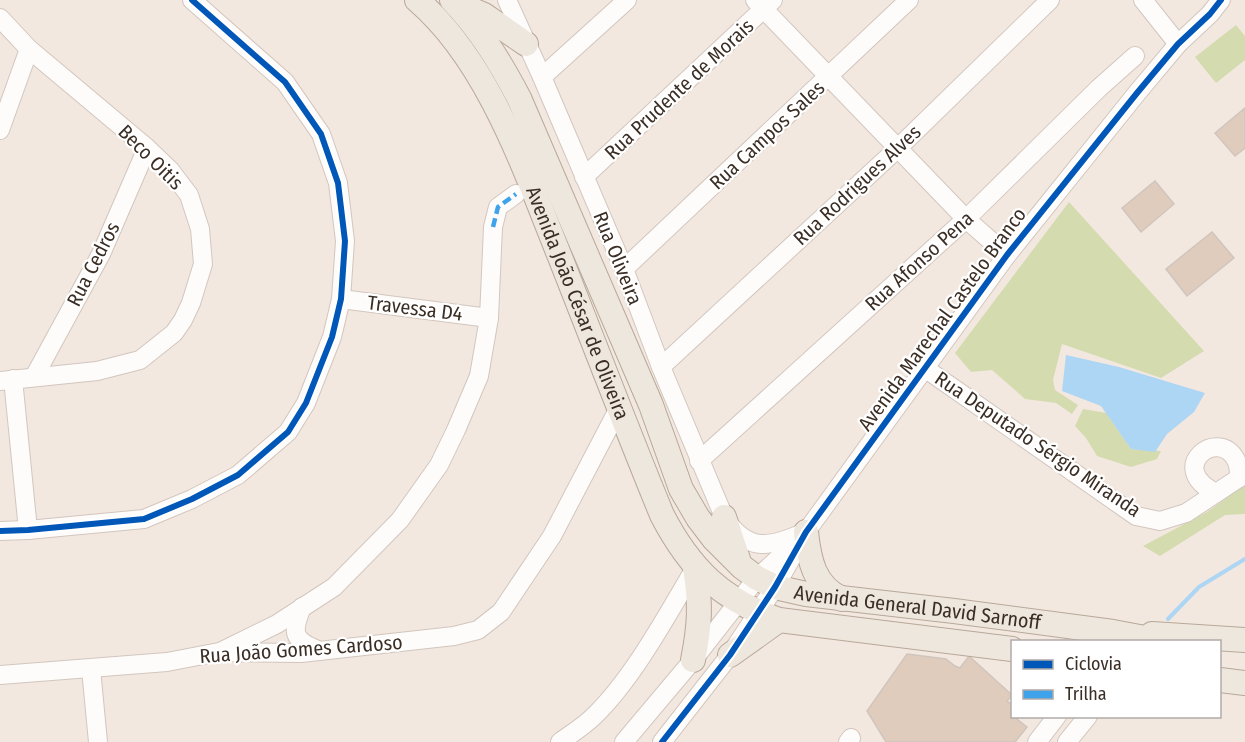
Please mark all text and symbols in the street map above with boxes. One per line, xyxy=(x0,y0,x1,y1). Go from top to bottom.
street label: Rua Prudente de Morais xyxy=(599,14,759,164)
street label: Rua Campos Sales xyxy=(705,76,829,194)
street label: Beco Oitis xyxy=(114,120,188,194)
street label: Rua Rodrigues Alves xyxy=(788,120,926,250)
street label: Avenida João César de Oliveira xyxy=(521,183,634,423)
street label: Avenida Marechal Castelo Branco xyxy=(853,203,1031,435)
street label: Rua Afonso Pena xyxy=(860,206,978,316)
street label: Rua Oliveira xyxy=(588,208,648,308)
street label: Rua Cedros xyxy=(61,218,125,310)
street label: Travessa D4 xyxy=(366,290,464,326)
street label: Rua Deputado Sérgio Miranda xyxy=(930,366,1146,522)
street label: Avenida General David Sarnoff xyxy=(792,580,1044,635)
street label: Rua João Gomes Cardoso xyxy=(199,630,403,668)
legend xyxy=(1011,640,1221,718)
text: Ciclovia xyxy=(1065,653,1122,675)
text: Trilha xyxy=(1065,683,1107,705)

